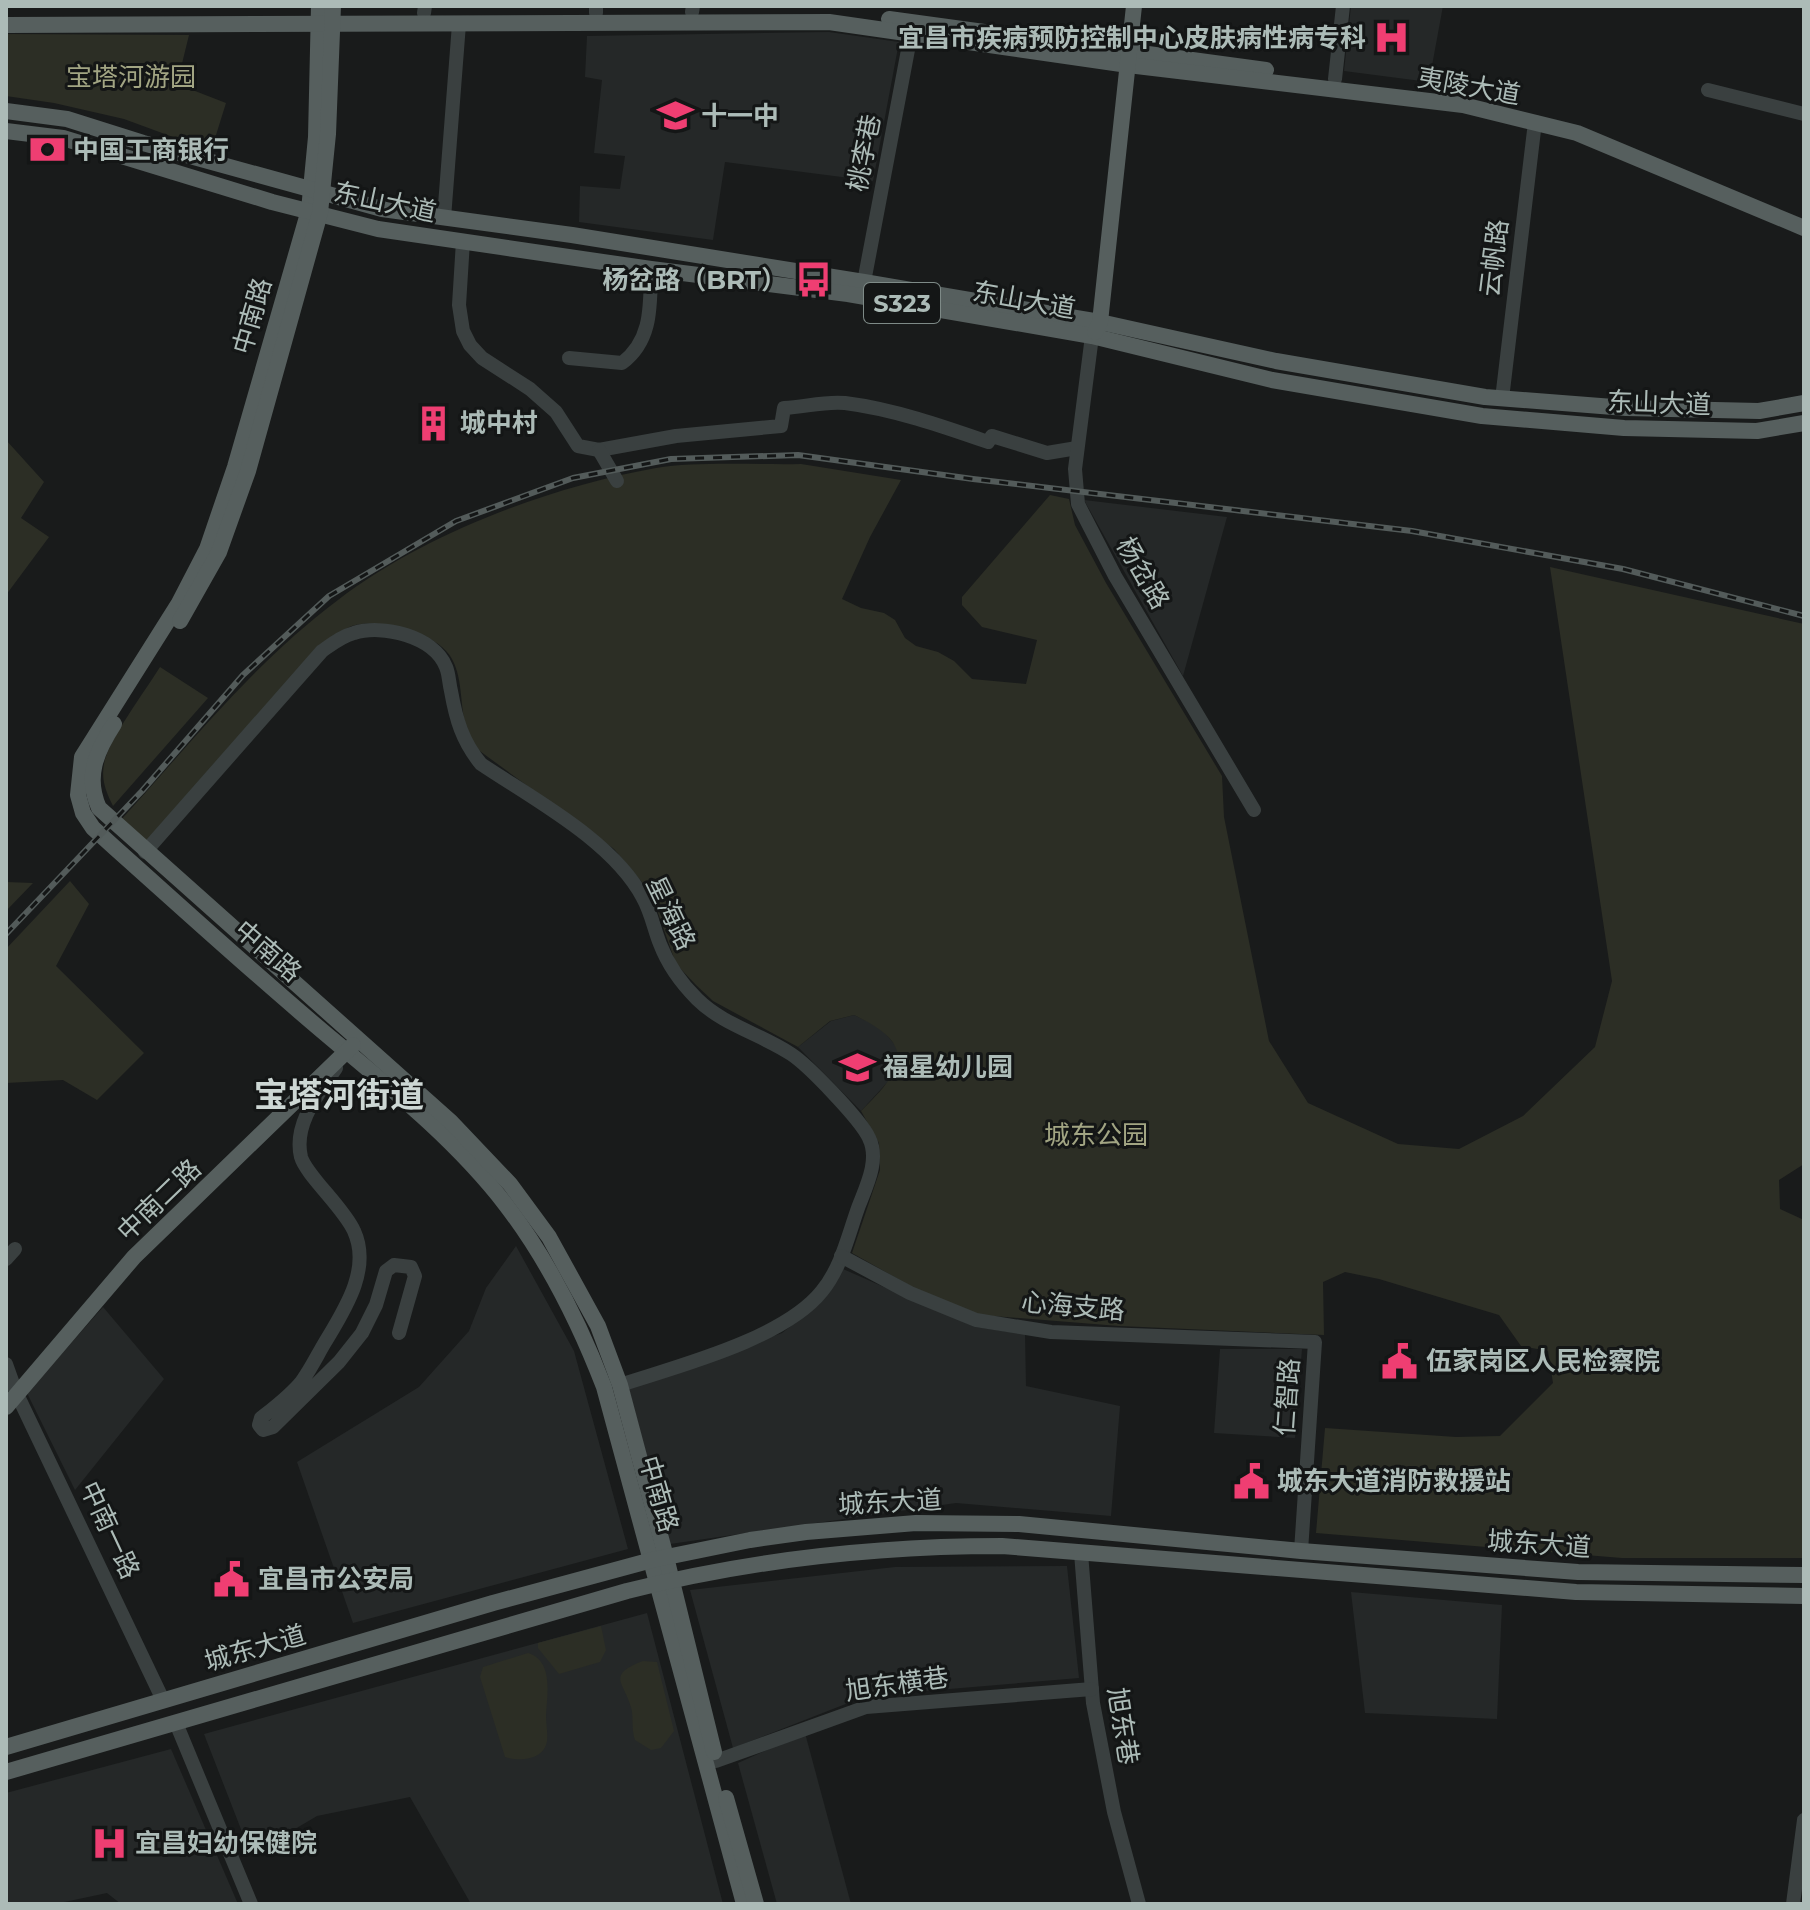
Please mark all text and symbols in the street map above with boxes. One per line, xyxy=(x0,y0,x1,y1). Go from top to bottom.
hospital icon: 宜昌市疾病预防控制中心皮肤病性病专科 xyxy=(1373,19,1411,57)
place label: 宜昌市疾病预防控制中心皮肤病性病专科 xyxy=(898,22,1366,54)
park label: 宝塔河游园 xyxy=(66,61,196,93)
street label: 夷陵大道 xyxy=(1415,61,1523,111)
school or university icon: 十一中 xyxy=(656,97,694,135)
place label: 十一中 xyxy=(701,100,779,132)
street label: 桃李巷 xyxy=(841,112,887,194)
bank icon: 中国工商银行 xyxy=(28,131,66,169)
place label: 中国工商银行 xyxy=(73,134,229,166)
street label: 东山大道 xyxy=(331,176,439,228)
street label: 云帆路 xyxy=(1473,217,1515,299)
bus stop icon: 杨岔路（BRT） xyxy=(794,261,832,299)
place label: 杨岔路（BRT） xyxy=(602,264,787,296)
street label: 中南路 xyxy=(226,274,278,358)
street label: 东山大道 xyxy=(970,275,1078,325)
road number: S323 xyxy=(864,283,940,323)
street label: 东山大道 xyxy=(1606,385,1712,421)
building icon: 城中村 xyxy=(415,404,453,442)
place label: 城中村 xyxy=(460,407,538,439)
street label: 杨岔路 xyxy=(1110,531,1176,615)
street label: 星海路 xyxy=(640,871,702,955)
street label: 中南路 xyxy=(228,913,308,989)
school or university icon: 福星幼儿园 xyxy=(838,1048,876,1086)
place label: 福星幼儿园 xyxy=(883,1051,1013,1083)
district label: 宝塔河街道 xyxy=(254,1074,424,1116)
park label: 城东公园 xyxy=(1044,1119,1148,1151)
street label: 中南二路 xyxy=(110,1152,208,1248)
street label: 心海支路 xyxy=(1020,1286,1126,1326)
public building icon: 伍家岗区人民检察院 xyxy=(1381,1342,1419,1380)
place label: 伍家岗区人民检察院 xyxy=(1426,1345,1660,1377)
street label: 仁智路 xyxy=(1268,1357,1306,1437)
street label: 中南路 xyxy=(633,1452,685,1536)
public building icon: 城东大道消防救援站 xyxy=(1232,1462,1270,1500)
place label: 城东大道消防救援站 xyxy=(1277,1465,1511,1497)
street label: 中南一路 xyxy=(74,1476,146,1584)
street label: 城东大道 xyxy=(837,1483,943,1521)
street label: 城东大道 xyxy=(1486,1524,1592,1564)
public building icon: 宜昌市公安局 xyxy=(213,1560,251,1598)
place label: 宜昌市公安局 xyxy=(258,1563,414,1595)
street label: 城东大道 xyxy=(201,1618,309,1678)
street label: 旭东横巷 xyxy=(843,1661,951,1707)
street label: 旭东巷 xyxy=(1101,1685,1145,1767)
hospital icon: 宜昌妇幼保健院 xyxy=(90,1824,128,1862)
place label: 宜昌妇幼保健院 xyxy=(135,1827,317,1859)

